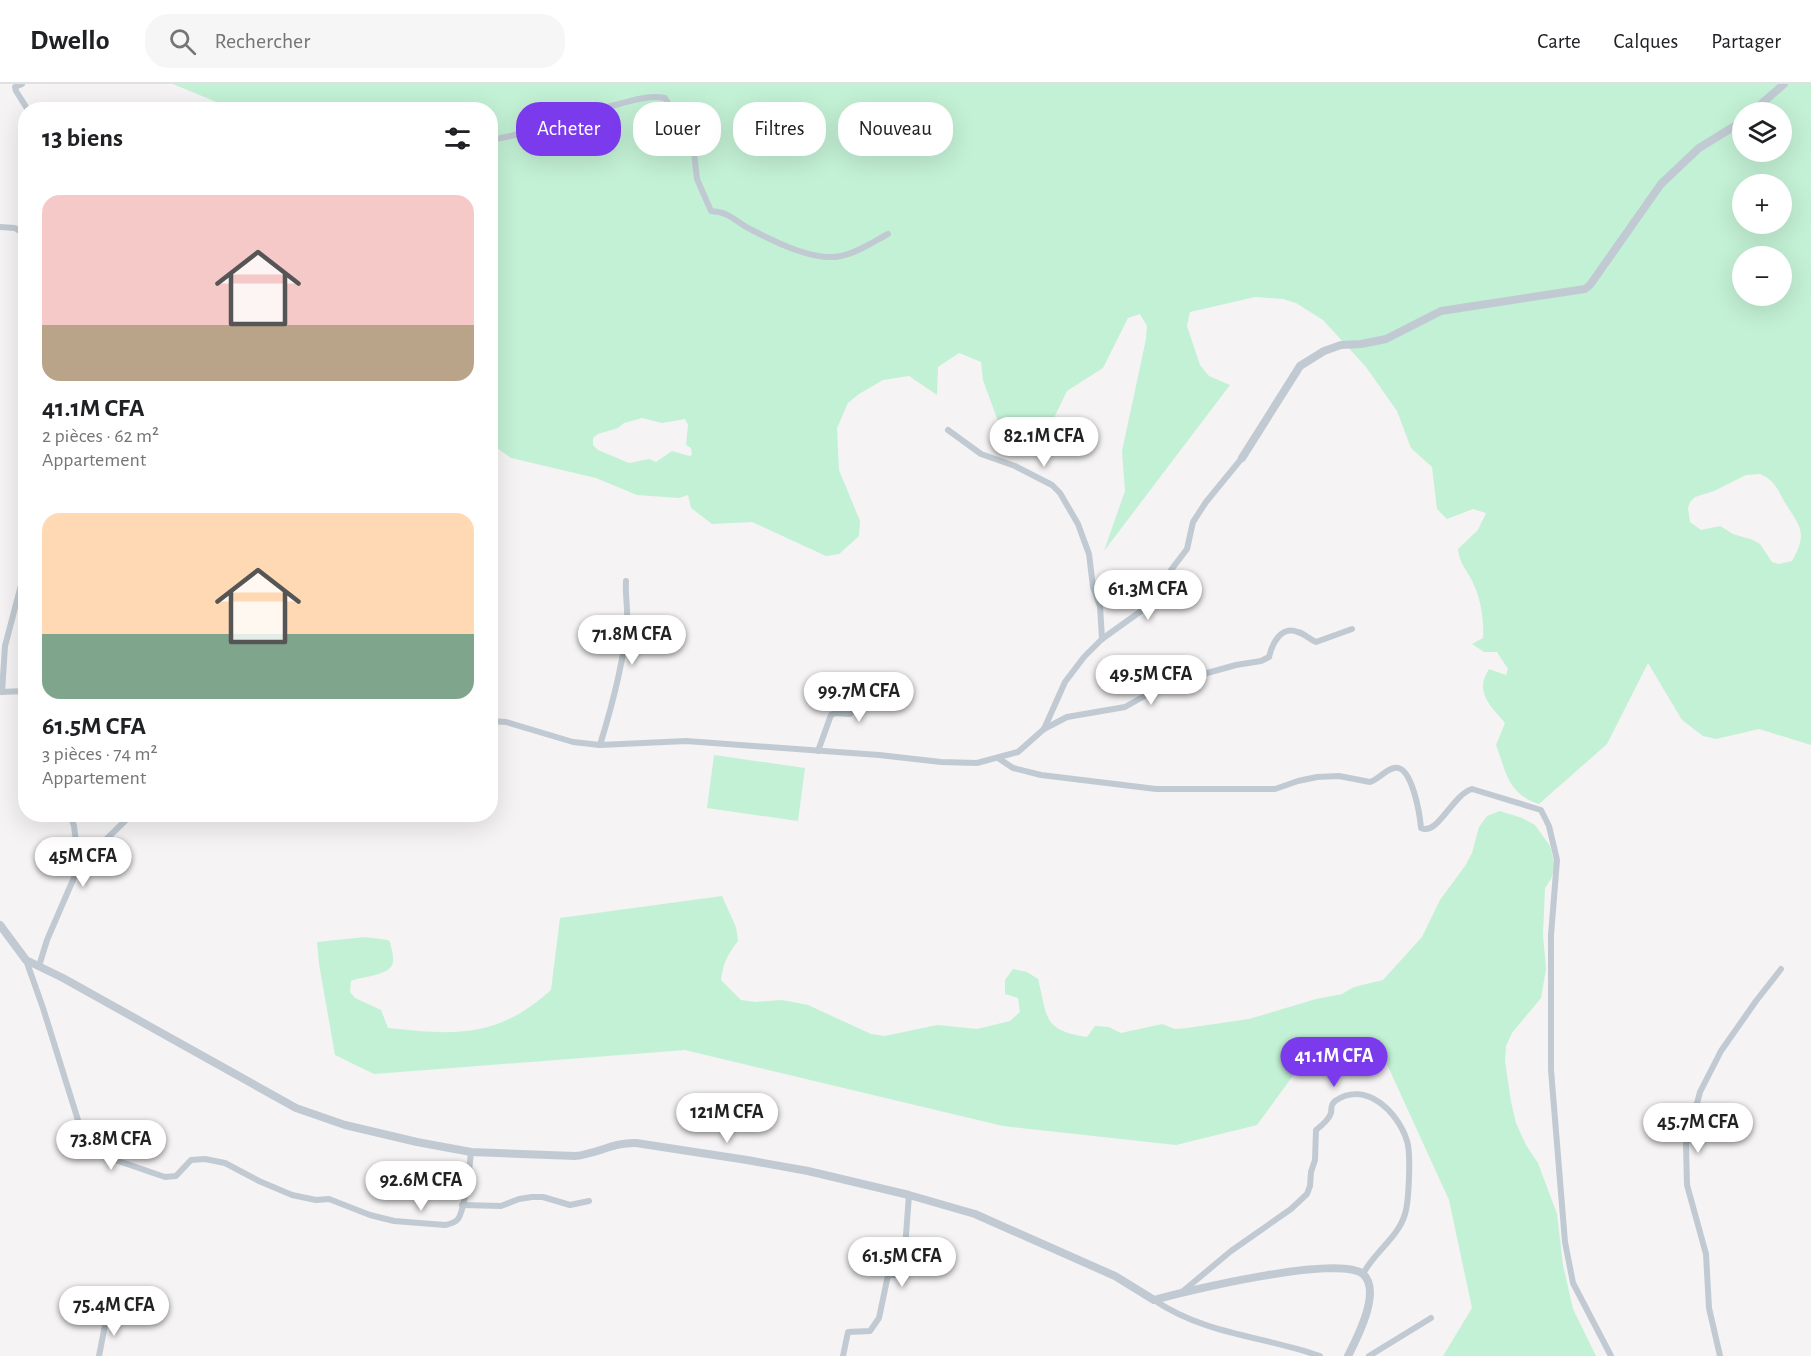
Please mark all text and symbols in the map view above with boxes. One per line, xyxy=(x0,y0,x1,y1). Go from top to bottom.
search box xyxy=(145,14,565,68)
icon: search xyxy=(166,25,199,58)
text: Dwello xyxy=(30,27,109,55)
text: Rechercher xyxy=(214,30,310,52)
text: Carte xyxy=(1537,31,1581,52)
text: Calques xyxy=(1614,31,1678,52)
text: Partager xyxy=(1711,31,1781,52)
chip: Acheter xyxy=(516,102,621,156)
chip: Louer xyxy=(633,102,721,156)
chip: Filtres xyxy=(733,102,826,156)
chip: Nouveau xyxy=(838,102,953,156)
map controls xyxy=(1732,102,1792,306)
button: layers xyxy=(1732,102,1792,162)
icon: filters xyxy=(441,122,474,155)
text: 13 biens xyxy=(42,125,123,151)
button: + xyxy=(1732,174,1792,234)
icon: home xyxy=(204,234,312,342)
button: − xyxy=(1732,246,1792,306)
text: 41.1M CFA xyxy=(42,395,145,421)
pin: 82.1M CFA xyxy=(975,417,1113,468)
text: 2 pièces · 62 m² xyxy=(42,426,159,446)
text: 82.1M CFA xyxy=(1004,426,1084,446)
text: Appartement xyxy=(42,450,146,470)
icon: home xyxy=(204,552,312,660)
pin: 61.3M CFA xyxy=(1079,570,1217,621)
text: 61.3M CFA xyxy=(1108,579,1188,599)
pin: 71.8M CFA xyxy=(563,615,701,666)
text: 71.8M CFA xyxy=(592,624,672,644)
pin: 49.5M CFA xyxy=(1082,655,1220,706)
text: 49.5M CFA xyxy=(1110,664,1192,684)
pin: 99.7M CFA xyxy=(790,672,928,723)
text: 99.7M CFA xyxy=(818,681,900,701)
text: 61.5M CFA xyxy=(42,713,146,739)
text: 3 pièces · 74 m² xyxy=(42,744,158,764)
text: Appartement xyxy=(42,768,146,788)
pin: 45M CFA xyxy=(28,837,138,888)
text: 45M CFA xyxy=(49,846,117,866)
pin: 41.1M CFA xyxy=(1265,1037,1403,1088)
text: 41.1M CFA xyxy=(1295,1046,1373,1066)
pin: 121M CFA xyxy=(665,1093,789,1144)
text: 121M CFA xyxy=(690,1102,764,1122)
pin: 45.7M CFA xyxy=(1629,1103,1767,1154)
text: 45.7M CFA xyxy=(1657,1112,1739,1132)
pin: 73.8M CFA xyxy=(42,1120,180,1171)
text: 73.8M CFA xyxy=(70,1129,152,1149)
pin: 92.6M CFA xyxy=(352,1161,490,1212)
text: 92.6M CFA xyxy=(379,1170,463,1190)
pin: 61.5M CFA xyxy=(833,1237,971,1288)
text: 61.5M CFA xyxy=(862,1246,942,1266)
pin: 75.4M CFA xyxy=(45,1286,183,1337)
text: 75.4M CFA xyxy=(73,1295,155,1315)

